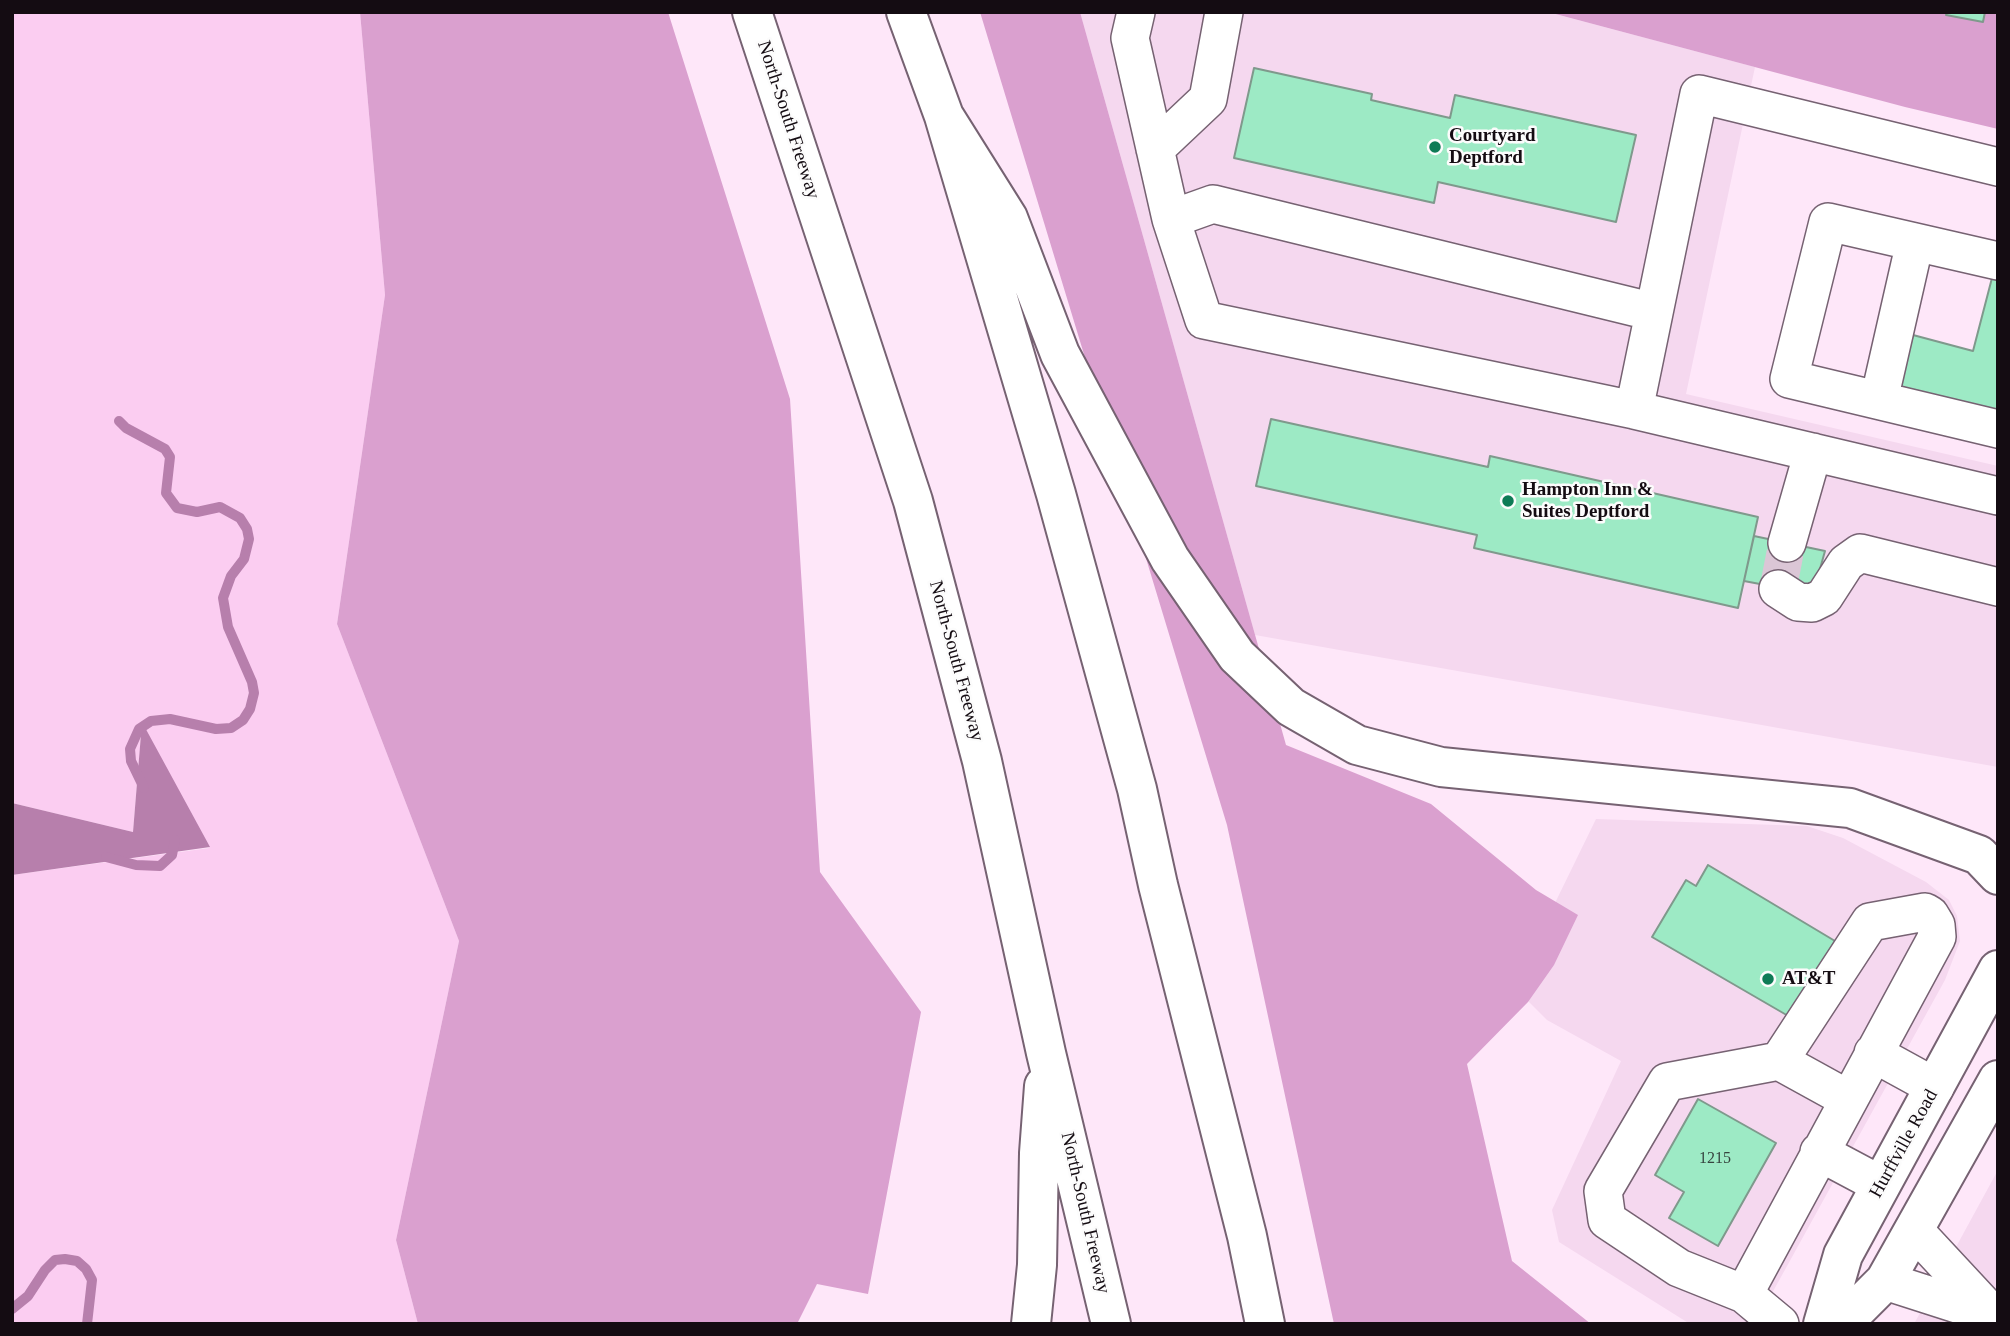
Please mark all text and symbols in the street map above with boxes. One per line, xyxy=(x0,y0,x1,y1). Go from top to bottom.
street label: North-South Freeway xyxy=(752,38,824,202)
place label: Courtyard Deptford xyxy=(1449,125,1536,169)
marker: Courtyard Deptford xyxy=(1427,139,1443,155)
place label: Hampton Inn & Suites Deptford xyxy=(1522,479,1653,523)
marker: Hampton Inn & Suites Deptford xyxy=(1500,493,1516,509)
street label: North-South Freeway xyxy=(924,578,988,744)
place label: AT&T xyxy=(1782,968,1835,990)
marker: AT&T xyxy=(1760,971,1776,987)
street label: Hurffville Road xyxy=(1865,1086,1943,1202)
street label: North-South Freeway xyxy=(1055,1130,1115,1296)
house number: 1215 xyxy=(1699,1149,1731,1169)

